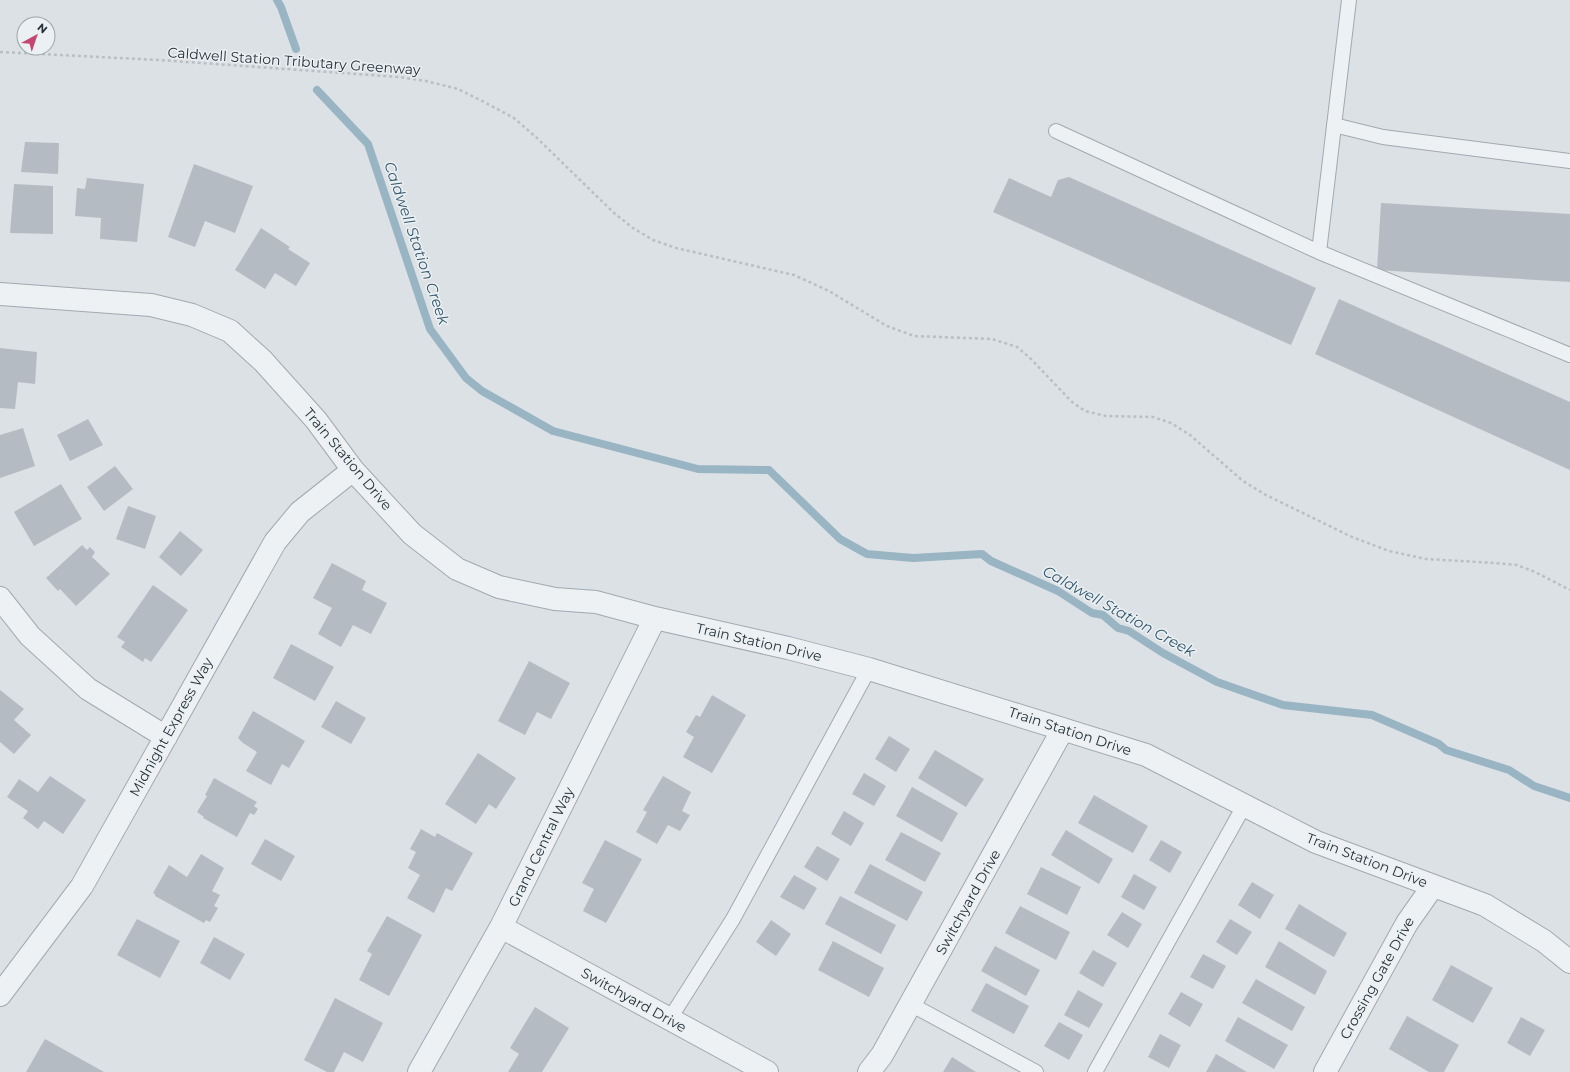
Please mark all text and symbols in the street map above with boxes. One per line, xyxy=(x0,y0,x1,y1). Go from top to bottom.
north arrow xyxy=(16,16,56,56)
text: N xyxy=(35,20,50,37)
street label: Caldwell Station Tributary Greenway xyxy=(167,43,421,79)
water label: Caldwell Station Creek xyxy=(380,159,454,328)
street label: Train Station Drive xyxy=(300,404,396,514)
water label: Caldwell Station Creek xyxy=(1039,561,1199,661)
street label: Train Station Drive xyxy=(694,619,824,665)
street label: Midnight Express Way xyxy=(125,654,217,800)
street label: Train Station Drive xyxy=(1006,703,1134,759)
street label: Grand Central Way xyxy=(504,784,578,910)
street label: Train Station Drive xyxy=(1304,829,1430,891)
street label: Switchyard Drive xyxy=(932,846,1004,958)
street label: Crossing Gate Drive xyxy=(1336,913,1418,1043)
street label: Switchyard Drive xyxy=(578,964,690,1036)

